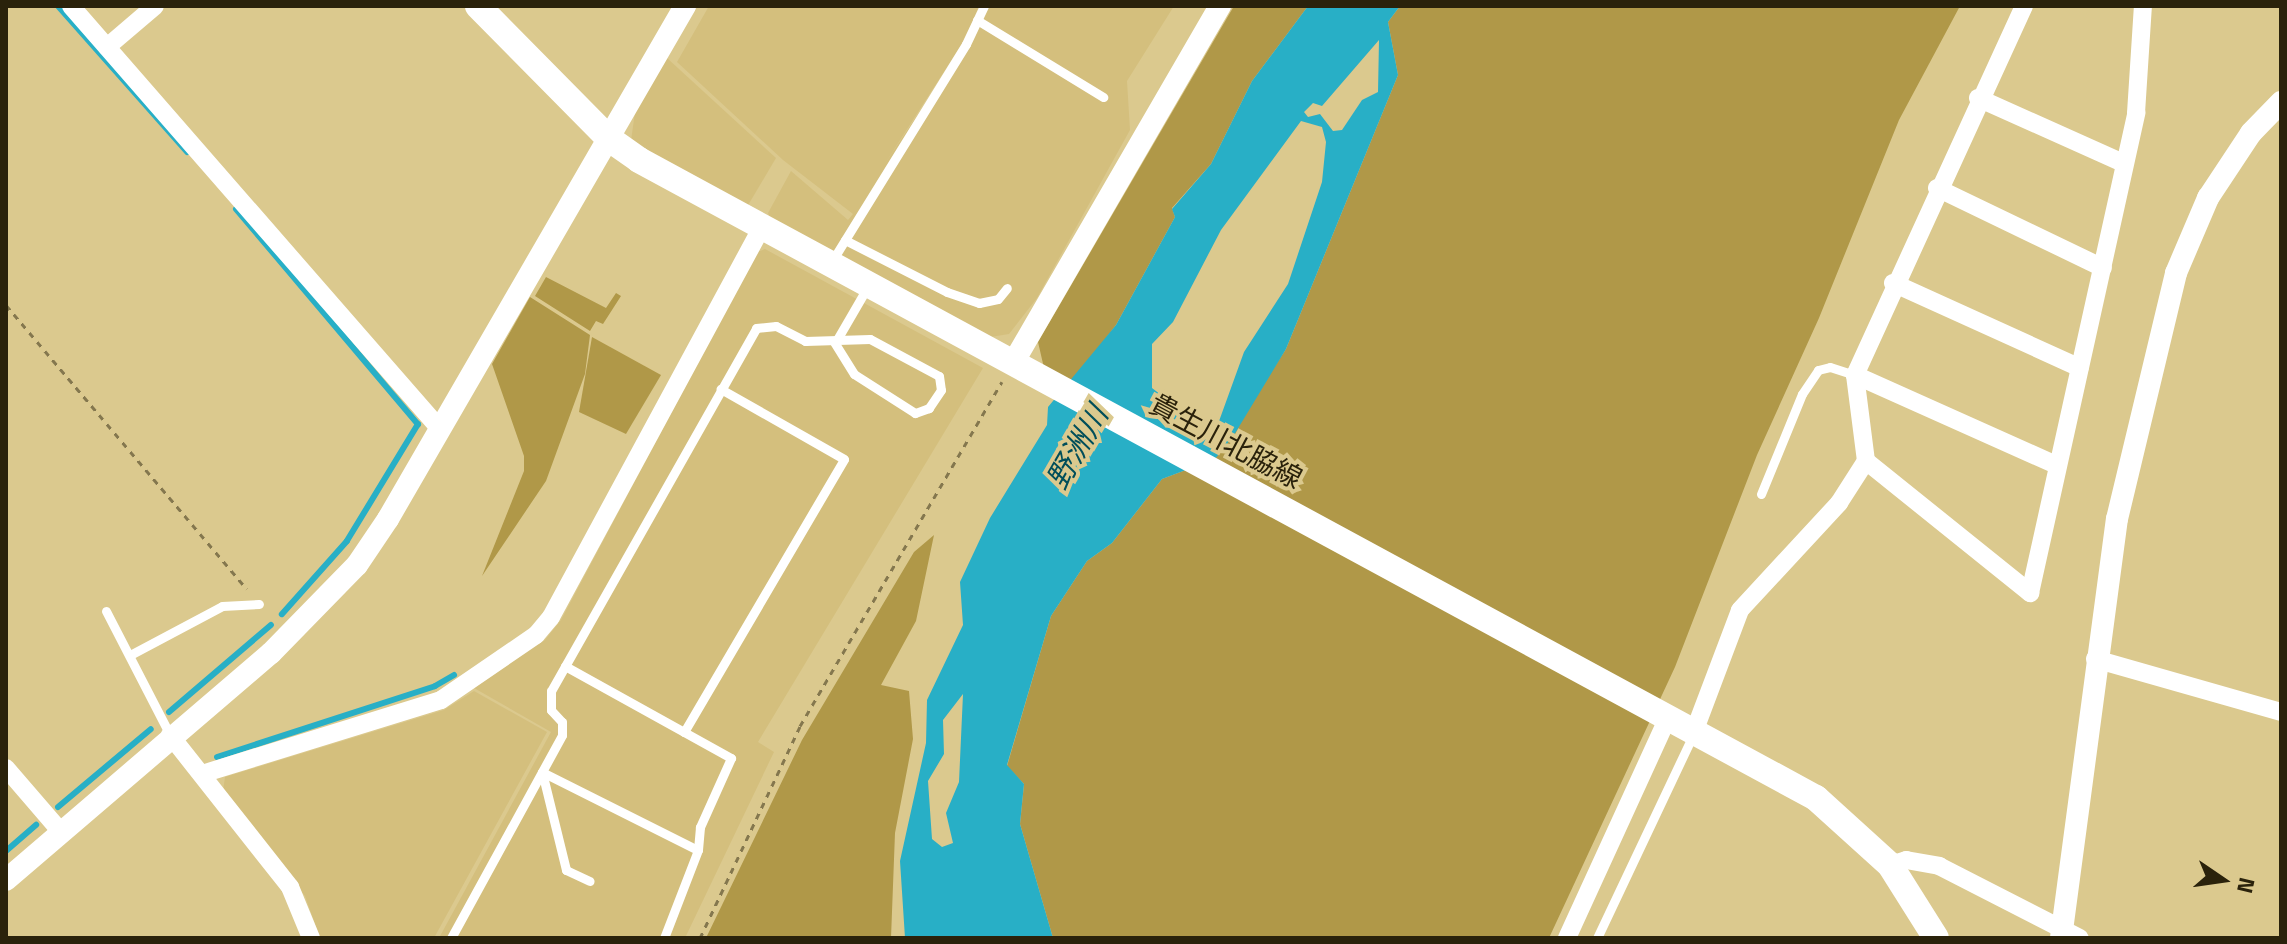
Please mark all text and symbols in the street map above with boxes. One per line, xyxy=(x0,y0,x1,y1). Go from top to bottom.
street label: 貴生川北脇線 xyxy=(1144,387,1308,495)
water label: 野洲川 xyxy=(1039,399,1115,495)
north arrow xyxy=(2183,840,2263,920)
text: N xyxy=(2228,874,2265,897)

